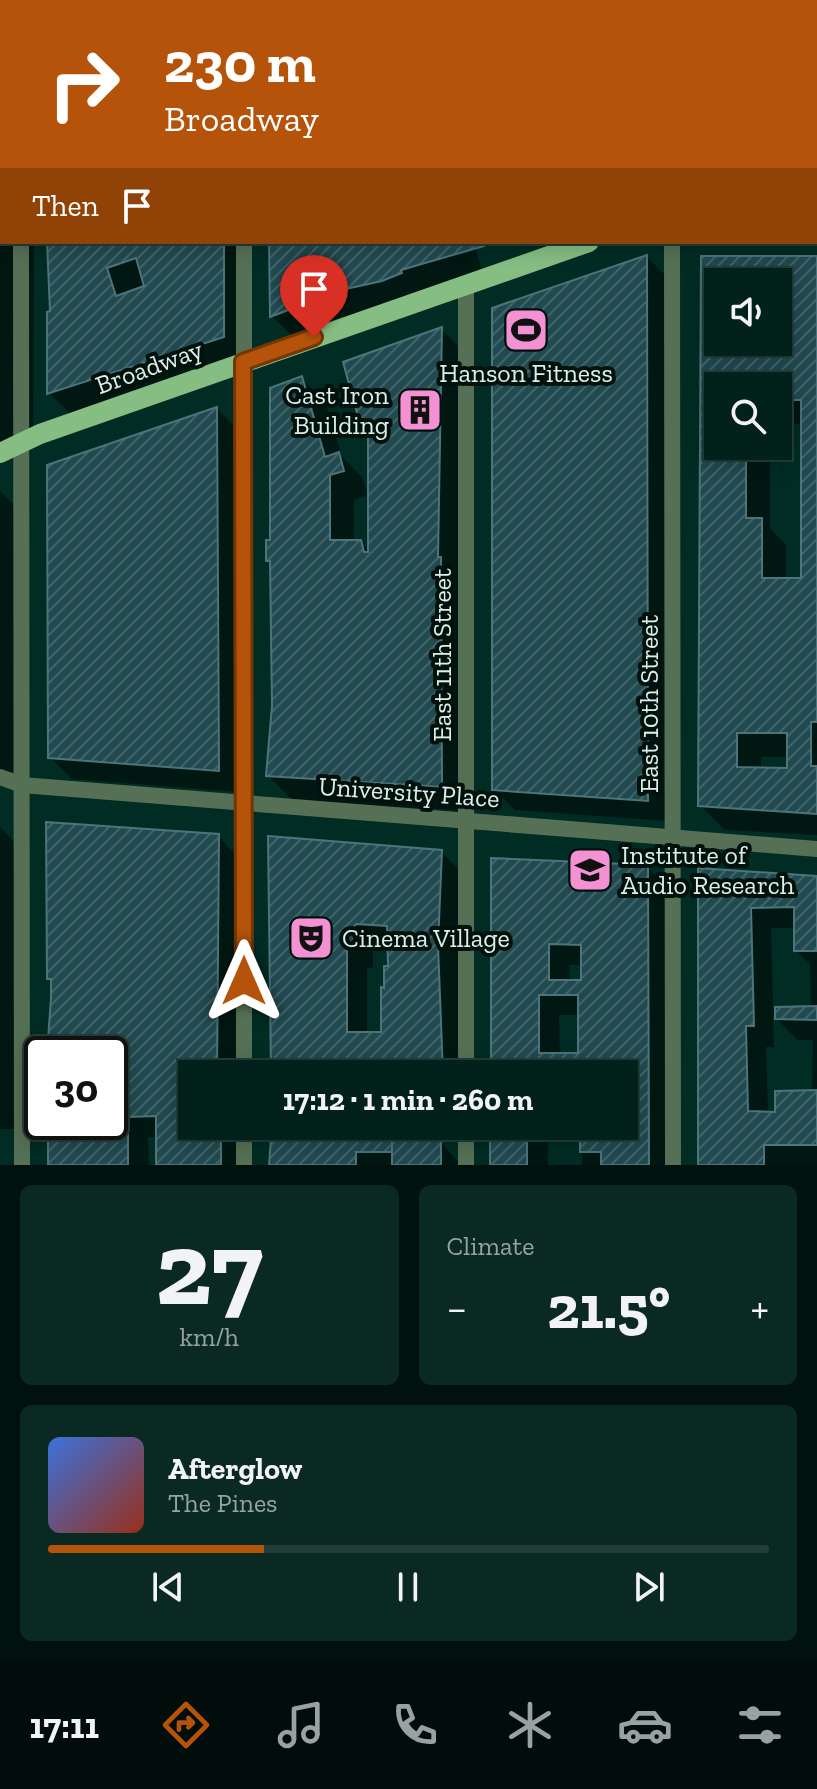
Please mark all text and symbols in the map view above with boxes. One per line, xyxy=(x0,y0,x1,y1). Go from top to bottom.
text: 230 m xyxy=(164,29,316,96)
icon: right xyxy=(32,32,136,136)
text: Broadway xyxy=(164,97,319,140)
icon: arrive xyxy=(115,184,159,228)
text: Then xyxy=(32,188,99,224)
pin xyxy=(280,255,348,337)
icon: arrive xyxy=(292,267,336,311)
map controls xyxy=(704,268,792,460)
button: sound xyxy=(704,268,792,356)
sports icon: Hanson Fitness xyxy=(502,306,550,354)
street label: Broadway xyxy=(91,333,208,401)
place label: Hanson Fitness xyxy=(439,357,613,389)
button: search xyxy=(704,372,792,460)
place label: Cast Iron Building xyxy=(285,379,389,441)
building icon: Cast Iron Building xyxy=(396,386,444,434)
street label: East 11th Street xyxy=(426,568,458,742)
street label: East 10th Street xyxy=(633,615,665,793)
street label: University Place xyxy=(317,770,501,814)
place label: Institute of Audio Research xyxy=(621,839,795,901)
school or university icon: Institute of Audio Research xyxy=(566,846,614,894)
theatre icon: Cinema Village xyxy=(287,914,335,962)
place label: Cinema Village xyxy=(342,922,510,954)
position arrow xyxy=(202,939,286,1023)
speed limit sign: 30 xyxy=(24,1036,128,1140)
text: 17:12 · 1 min · 260 m xyxy=(283,1082,533,1118)
text: 27 xyxy=(156,1206,263,1331)
text: Climate xyxy=(447,1230,534,1262)
text: 21.5° xyxy=(547,1271,670,1343)
text: − xyxy=(447,1281,467,1334)
text: + xyxy=(750,1281,769,1334)
text: km/h xyxy=(180,1321,239,1353)
text: Afterglow xyxy=(168,1451,302,1487)
text: The Pines xyxy=(168,1487,278,1519)
icon: previous xyxy=(146,1565,190,1609)
icon: pause xyxy=(386,1565,430,1609)
icon: next xyxy=(627,1565,671,1609)
icon: directions xyxy=(158,1697,214,1753)
icon: music xyxy=(273,1697,329,1753)
icon: phone xyxy=(387,1697,443,1753)
icon: climate xyxy=(502,1697,558,1753)
icon: car xyxy=(617,1697,673,1753)
icon: filters xyxy=(732,1697,788,1753)
text: 17:11 xyxy=(29,1704,99,1747)

